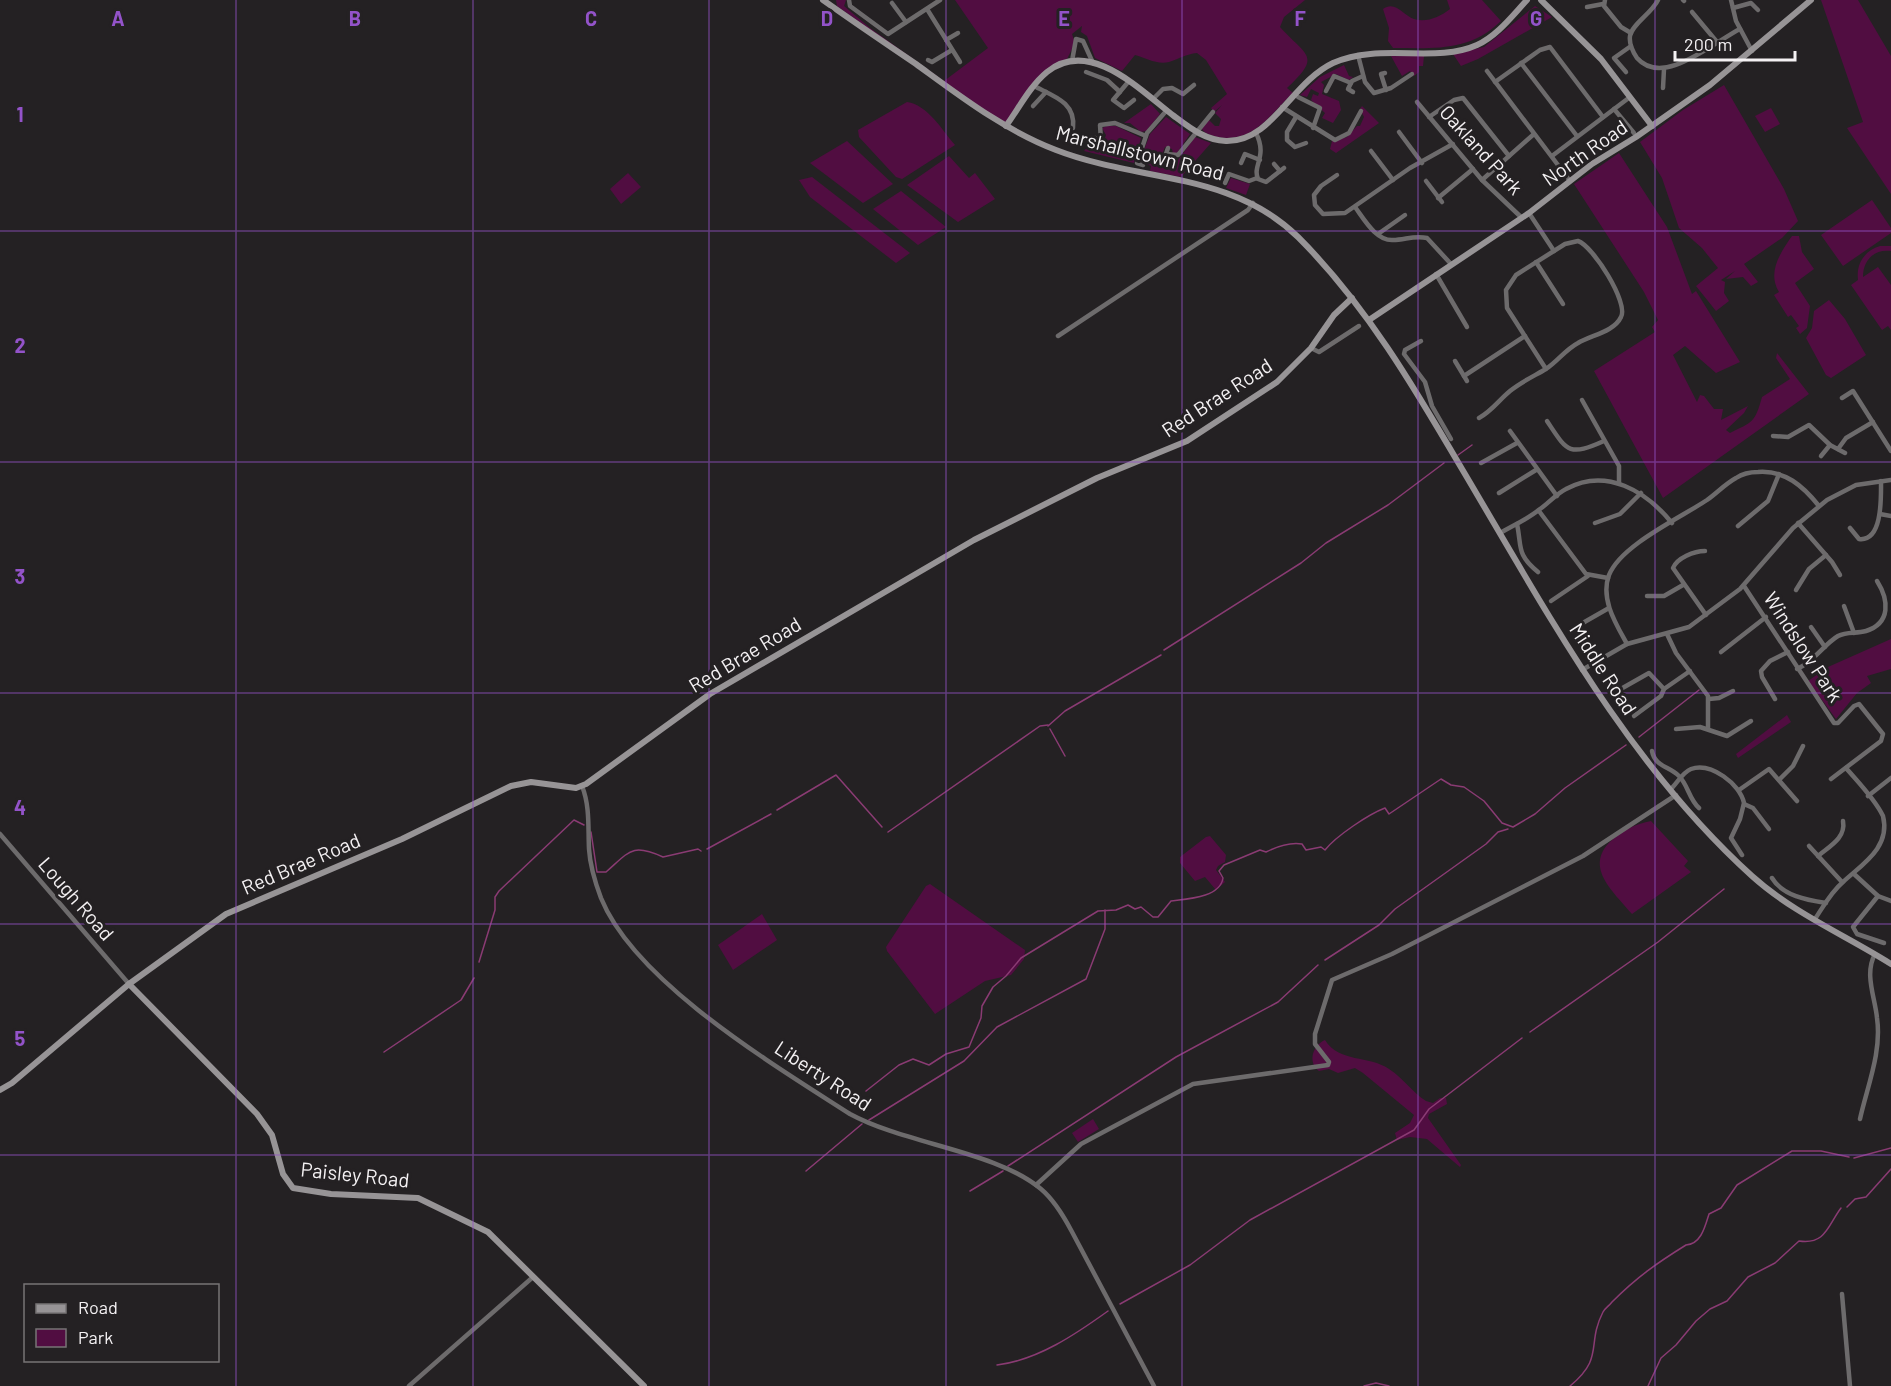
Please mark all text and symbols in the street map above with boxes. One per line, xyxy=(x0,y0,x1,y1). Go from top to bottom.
text: A xyxy=(111,6,125,30)
text: B xyxy=(349,6,361,30)
text: C xyxy=(585,6,597,30)
text: D xyxy=(821,6,833,30)
text: E xyxy=(1058,6,1070,30)
text: F xyxy=(1294,6,1306,30)
text: G xyxy=(1530,6,1542,30)
scale bar xyxy=(1675,24,1795,62)
text: 200 m xyxy=(1684,33,1732,55)
street label: Oakland Park xyxy=(1435,100,1528,199)
text: 1 xyxy=(16,102,24,126)
street label: North Road xyxy=(1537,114,1632,190)
street label: Marshallstown Road xyxy=(1054,120,1227,184)
text: 2 xyxy=(14,333,26,357)
street label: Red Brae Road xyxy=(1157,353,1276,442)
text: 3 xyxy=(15,564,25,588)
street label: Windslow Park xyxy=(1759,587,1848,706)
street label: Red Brae Road xyxy=(684,611,805,697)
street label: Middle Road xyxy=(1565,618,1642,719)
text: 4 xyxy=(14,795,26,819)
street label: Red Brae Road xyxy=(238,827,364,899)
street label: Lough Road xyxy=(34,852,119,945)
text: 5 xyxy=(15,1026,26,1050)
street label: Liberty Road xyxy=(771,1035,876,1115)
street label: Paisley Road xyxy=(300,1156,411,1192)
legend xyxy=(24,1284,219,1362)
text: Road xyxy=(78,1296,118,1318)
text: Park xyxy=(78,1326,113,1348)

